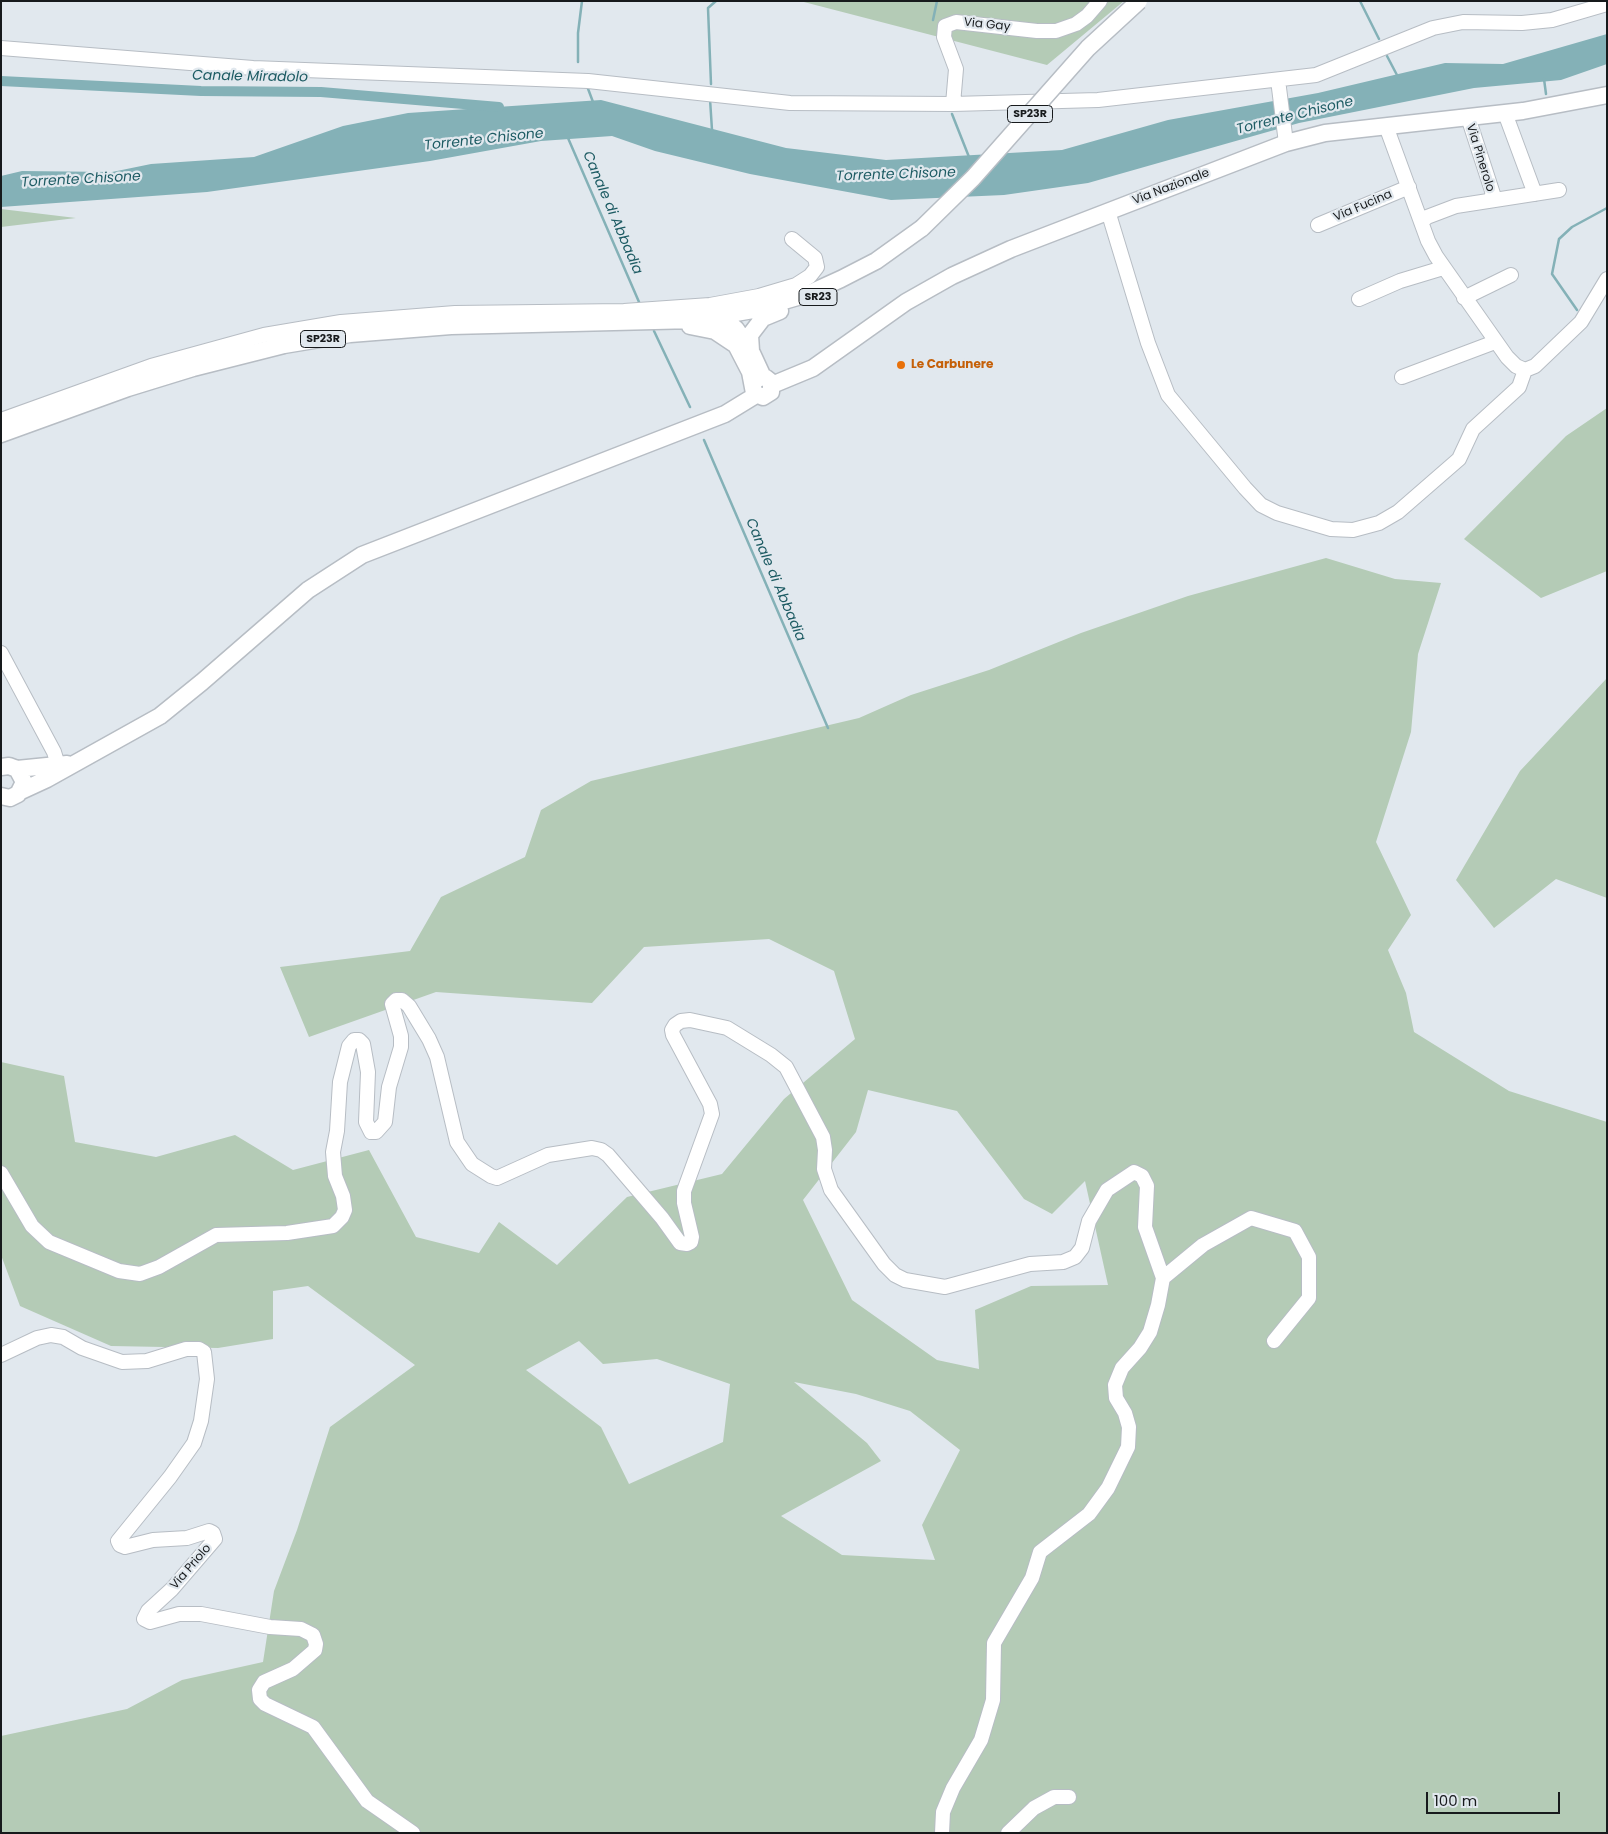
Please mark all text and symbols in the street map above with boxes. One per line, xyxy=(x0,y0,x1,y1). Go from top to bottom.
street label: Via Gay xyxy=(963,15,1011,35)
water label: Canale Miradolo xyxy=(192,68,308,86)
water label: Torrente Chisone xyxy=(1235,93,1355,139)
road number: SP23R xyxy=(1008,106,1052,122)
street label: Via Pinerolo xyxy=(1463,122,1497,194)
water label: Torrente Chisone xyxy=(424,125,544,155)
water label: Canale di Abbadia xyxy=(578,149,646,277)
water label: Torrente Chisone xyxy=(836,165,956,185)
street label: Via Nazionale xyxy=(1131,166,1211,208)
water label: Torrente Chisone xyxy=(21,168,141,192)
street label: Via Fucina xyxy=(1332,187,1394,225)
road number: SR23 xyxy=(799,288,837,306)
road number: SP23R xyxy=(300,330,346,348)
place label: Le Carbunere xyxy=(911,358,993,372)
marker: Le Carbunere xyxy=(895,359,907,371)
water label: Canale di Abbadia xyxy=(741,516,809,644)
street label: Via Priolo xyxy=(168,1541,214,1593)
scale bar xyxy=(1428,1782,1562,1814)
text: 100 m xyxy=(1434,1790,1477,1811)

